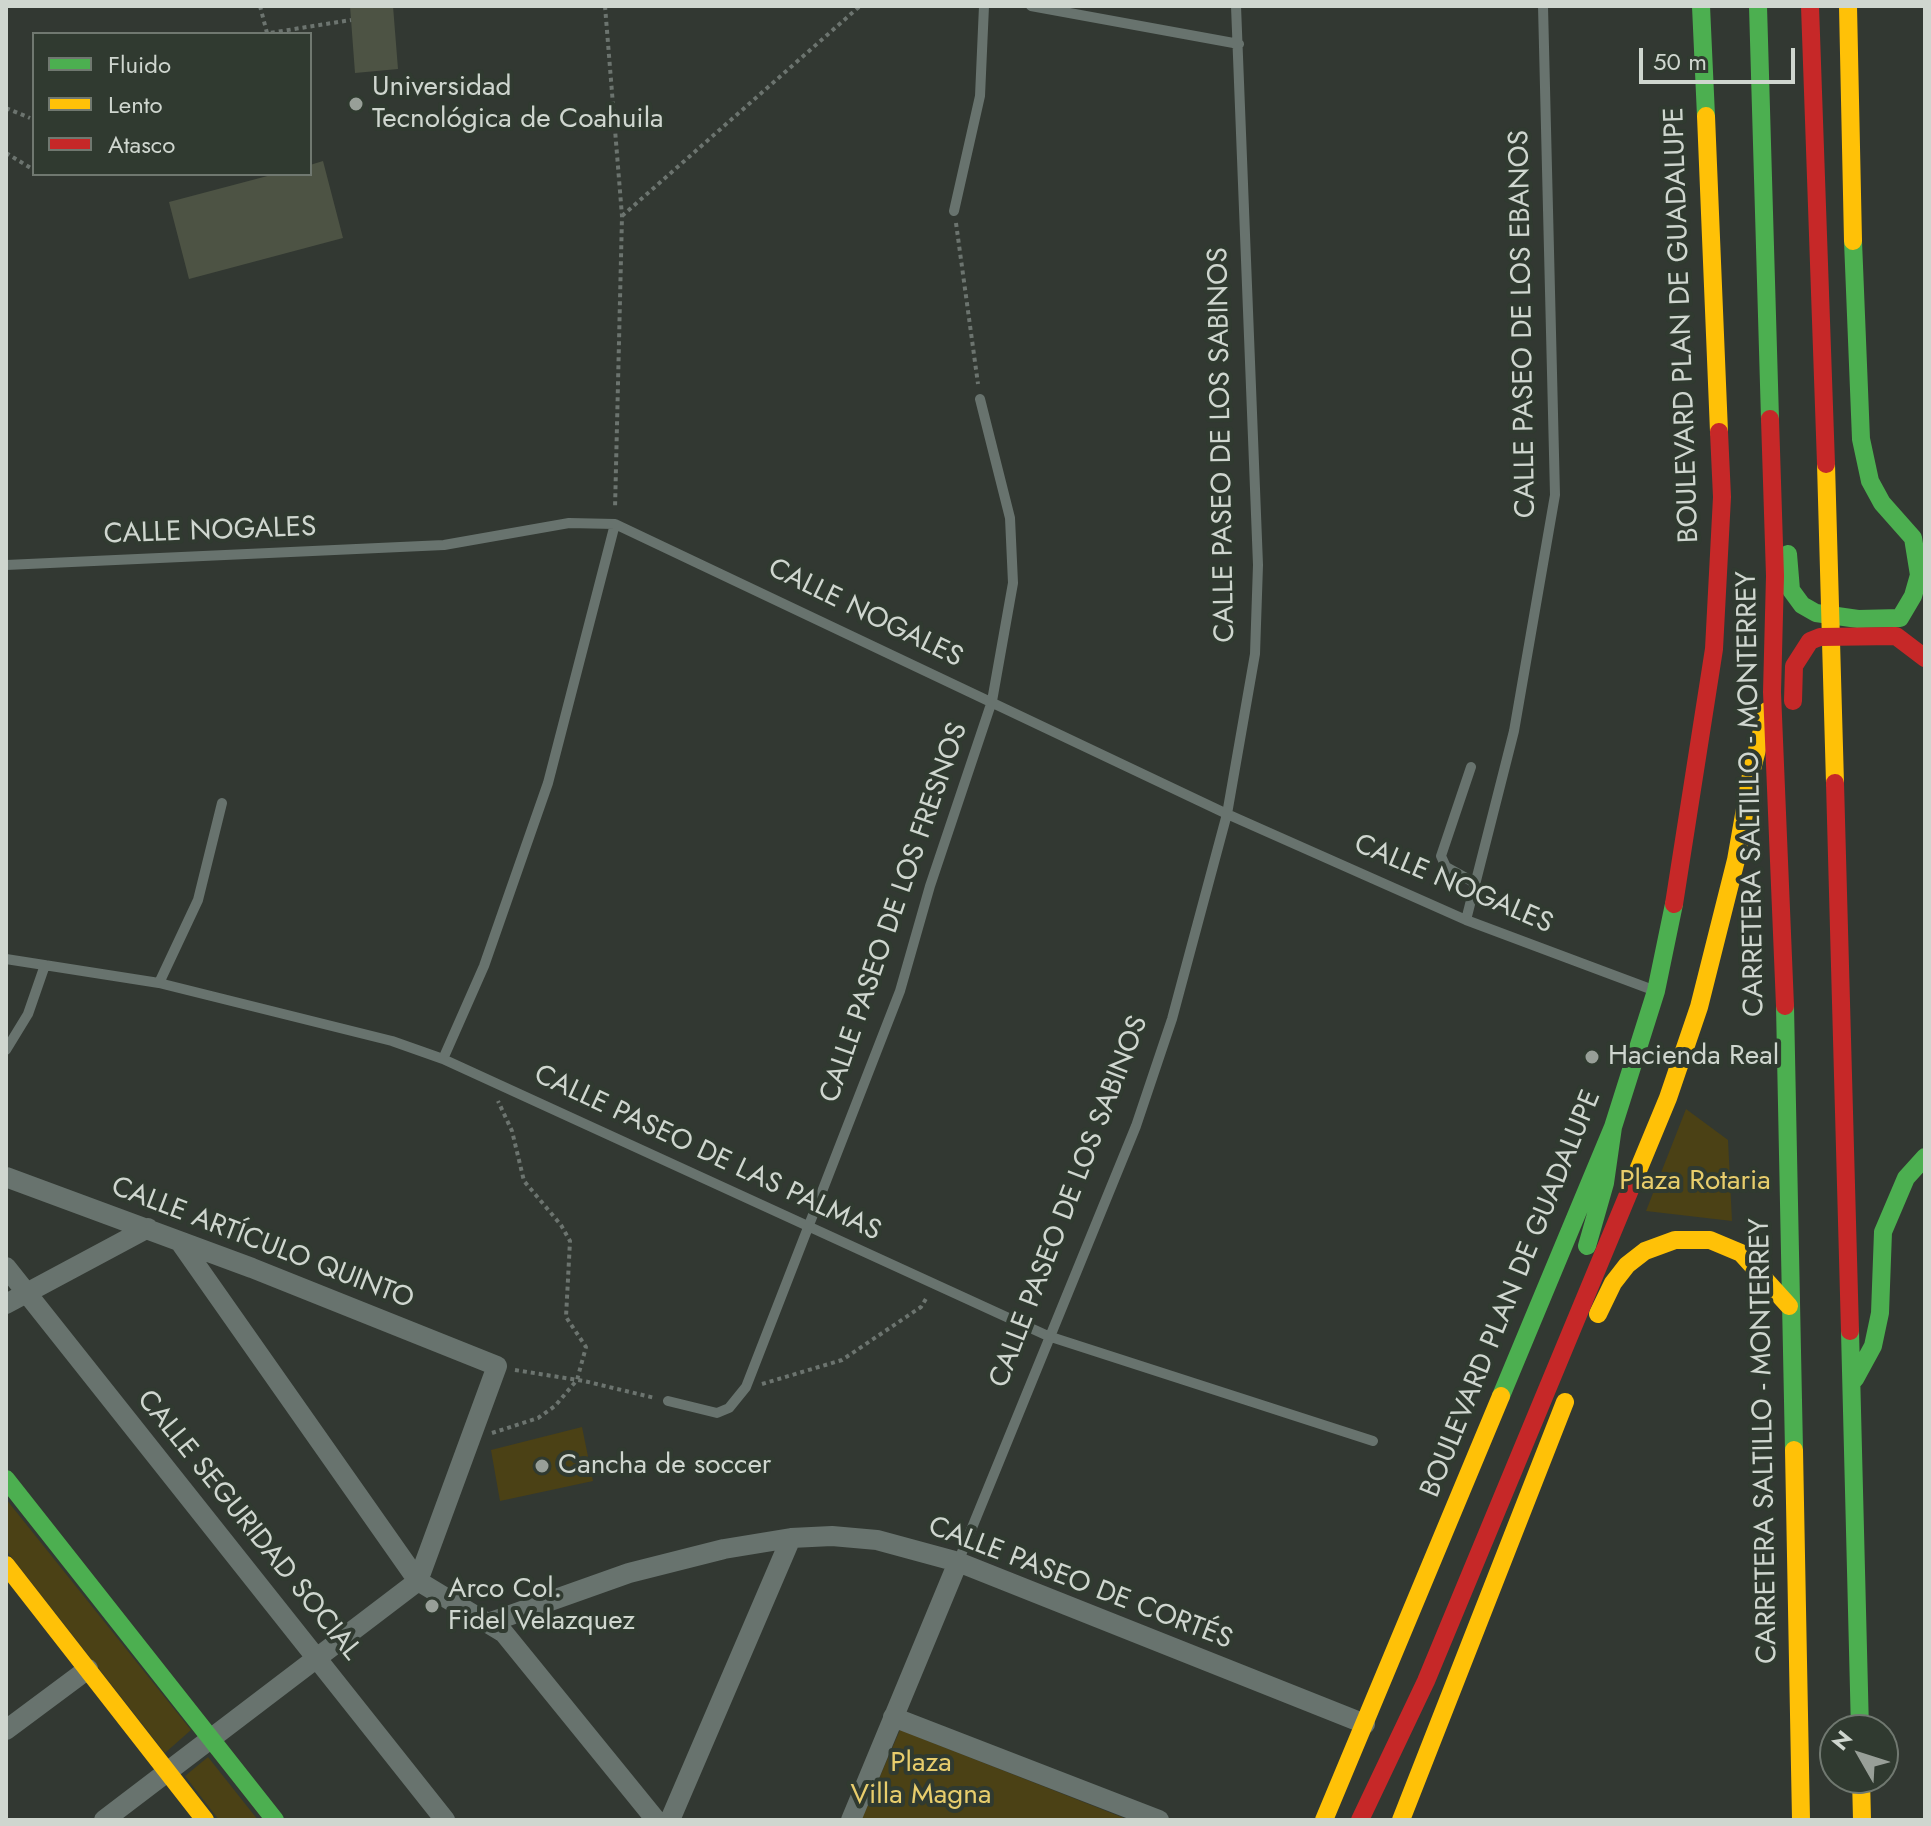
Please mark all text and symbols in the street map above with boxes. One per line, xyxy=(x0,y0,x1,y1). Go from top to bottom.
legend xyxy=(32,32,312,176)
scale bar xyxy=(1643,32,1799,82)
text: 50 m xyxy=(1653,44,1707,79)
text: Fluido xyxy=(108,47,171,82)
place label: Universidad Tecnológica de Coahuila xyxy=(372,71,664,137)
text: Lento xyxy=(108,87,163,122)
marker: Universidad Tecnológica de Coahuila xyxy=(347,95,365,113)
street label: BOULEVARD PLAN DE GUADALUPE xyxy=(1659,107,1707,543)
text: Atasco xyxy=(108,127,175,162)
street label: CALLE PASEO DE LOS EBANOS xyxy=(1504,130,1544,518)
street label: CALLE PASEO DE LOS SABINOS xyxy=(1203,247,1243,643)
street label: CALLE NOGALES xyxy=(103,511,317,553)
street label: CALLE NOGALES xyxy=(762,552,968,676)
street label: CARRETERA SALTILLO - MONTERREY xyxy=(1731,571,1773,1017)
street label: CALLE PASEO DE LOS FRESNOS xyxy=(814,719,976,1107)
street label: CALLE NOGALES xyxy=(1349,828,1557,942)
street label: CALLE PASEO DE LOS SABINOS xyxy=(983,1011,1157,1393)
place label: Hacienda Real xyxy=(1608,1040,1779,1074)
marker: Hacienda Real xyxy=(1583,1048,1601,1066)
street label: CALLE PASEO DE LAS PALMAS xyxy=(528,1059,886,1249)
street label: BOULEVARD PLAN DE GUADALUPE xyxy=(1415,1086,1609,1502)
park label: Plaza Rotaria xyxy=(1619,1165,1771,1199)
street label: CALLE ARTÍCULO QUINTO xyxy=(106,1171,418,1317)
street label: CARRETERA SALTILLO - MONTERREY xyxy=(1744,1218,1786,1664)
street label: CALLE SEGURIDAD SOCIAL xyxy=(129,1384,367,1668)
place label: Cancha de soccer xyxy=(558,1449,771,1483)
marker: Cancha de soccer xyxy=(533,1457,551,1475)
street label: CALLE PASEO DE CORTÉS xyxy=(923,1510,1237,1658)
place label: Arco Col. Fidel Velazquez xyxy=(448,1573,635,1639)
marker: Arco Col. Fidel Velazquez xyxy=(423,1597,441,1615)
north arrow xyxy=(1819,1714,1899,1794)
text: N xyxy=(1824,1723,1860,1757)
park label: Plaza Villa Magna xyxy=(851,1747,991,1813)

